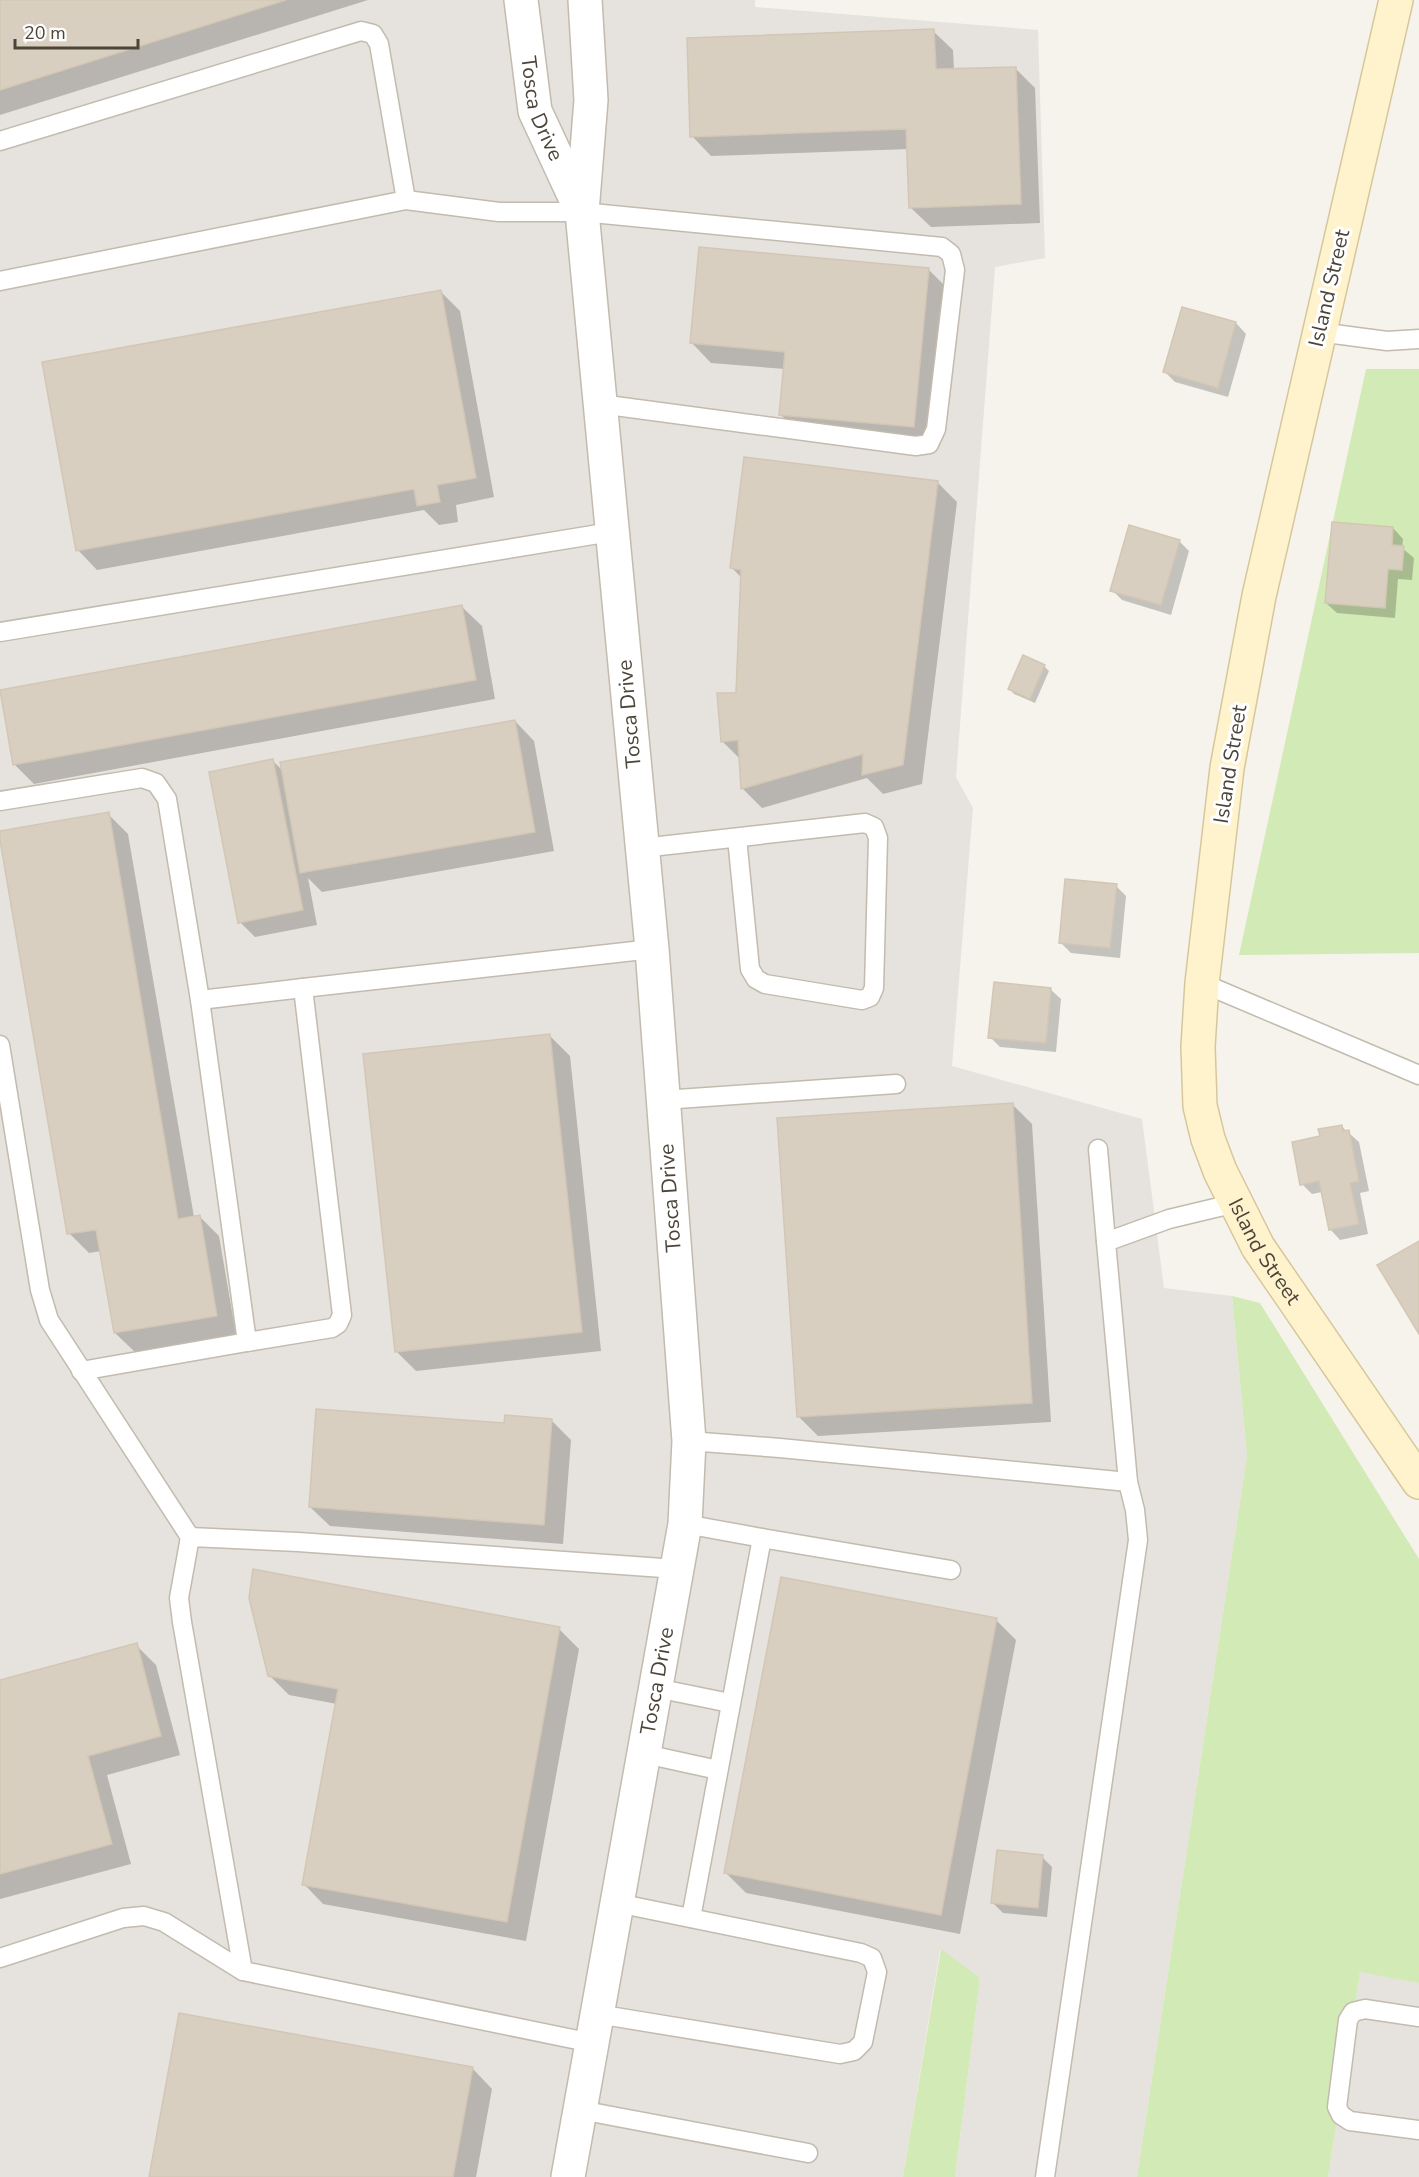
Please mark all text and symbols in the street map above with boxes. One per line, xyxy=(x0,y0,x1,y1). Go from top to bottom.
scale bar xyxy=(15,12,138,50)
text: 20 m xyxy=(24,21,66,45)
street label: Tosca Drive xyxy=(514,54,570,165)
street label: Island Street xyxy=(1302,226,1356,349)
street label: Tosca Drive xyxy=(610,659,648,769)
street label: Island Street xyxy=(1207,702,1253,825)
street label: Tosca Drive xyxy=(652,1143,688,1253)
street label: Island Street xyxy=(1222,1193,1308,1310)
street label: Tosca Drive xyxy=(634,1625,680,1737)

